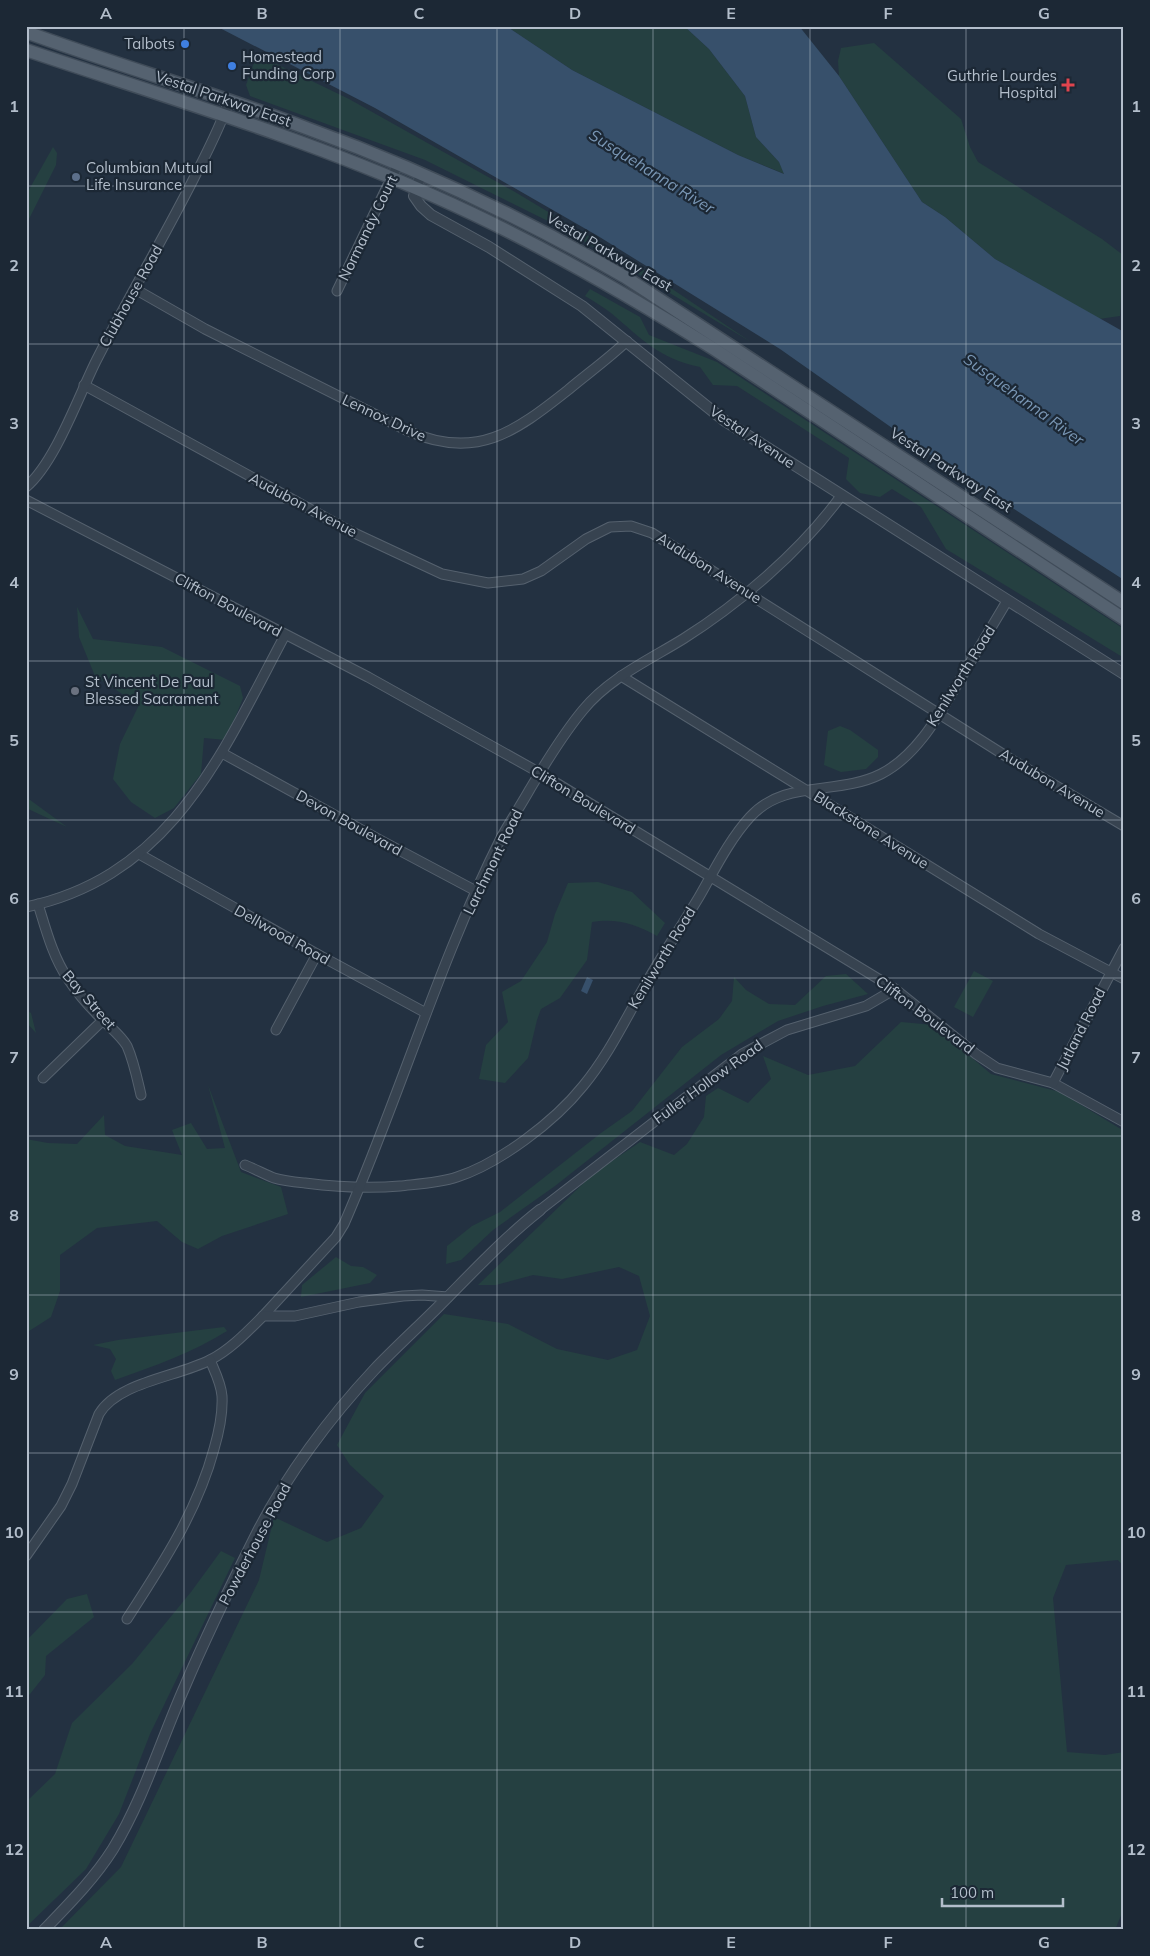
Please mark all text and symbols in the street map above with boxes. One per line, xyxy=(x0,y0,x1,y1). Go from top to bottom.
text: A xyxy=(100,3,112,23)
text: B xyxy=(256,3,268,23)
text: C xyxy=(414,3,425,23)
text: D xyxy=(569,3,581,23)
text: E xyxy=(726,3,736,23)
text: F xyxy=(883,3,893,23)
text: G xyxy=(1038,3,1050,23)
place label: Talbots xyxy=(124,34,175,53)
marker: Talbots xyxy=(179,38,191,50)
place label: Homestead Funding Corp xyxy=(242,47,335,83)
marker: Homestead Funding Corp xyxy=(226,60,238,72)
street label: Vestal Parkway East xyxy=(153,66,293,131)
place label: Guthrie Lourdes Hospital xyxy=(947,66,1057,102)
marker: Guthrie Lourdes Hospital xyxy=(1061,78,1075,92)
text: 1 xyxy=(9,96,19,116)
text: 1 xyxy=(1131,96,1141,116)
water label: Susquehanna River xyxy=(586,124,719,218)
place label: Columbian Mutual Life Insurance xyxy=(86,158,212,194)
marker: Columbian Mutual Life Insurance xyxy=(70,171,82,183)
street label: Normandy Court xyxy=(334,172,401,284)
street label: Vestal Parkway East xyxy=(543,208,676,295)
street label: Clubhouse Road xyxy=(95,241,166,350)
text: 2 xyxy=(9,255,19,275)
text: 2 xyxy=(1131,255,1141,275)
water label: Susquehanna River xyxy=(960,349,1089,450)
street label: Lennox Drive xyxy=(339,390,429,445)
street label: Vestal Avenue xyxy=(706,401,799,472)
text: 3 xyxy=(9,413,19,433)
text: 3 xyxy=(1131,413,1141,433)
street label: Vestal Parkway East xyxy=(886,423,1016,516)
street label: Audubon Avenue xyxy=(246,468,361,541)
street label: Audubon Avenue xyxy=(653,528,765,607)
street label: Clifton Boulevard xyxy=(171,568,285,641)
text: 4 xyxy=(9,572,19,592)
text: 4 xyxy=(1131,572,1141,592)
street label: Kenilworth Road xyxy=(922,622,999,730)
place label: St Vincent De Paul Blessed Sacrament xyxy=(85,672,218,708)
marker: St Vincent De Paul Blessed Sacrament xyxy=(69,685,81,697)
text: 5 xyxy=(9,730,19,750)
text: 5 xyxy=(1131,730,1141,750)
street label: Audubon Avenue xyxy=(996,744,1109,822)
street label: Clifton Boulevard xyxy=(527,761,639,838)
street label: Devon Boulevard xyxy=(293,785,406,860)
street label: Blackstone Avenue xyxy=(810,787,932,873)
street label: Larchmont Road xyxy=(459,806,526,918)
text: 6 xyxy=(9,888,19,908)
text: 6 xyxy=(1131,888,1141,908)
street label: Dellwood Road xyxy=(231,900,333,969)
street label: Kenilworth Road xyxy=(624,903,699,1012)
street label: Bay Street xyxy=(58,966,120,1033)
street label: Clifton Boulevard xyxy=(872,971,978,1058)
street label: Jutland Road xyxy=(1052,984,1109,1073)
street label: Fuller Hollow Road xyxy=(649,1035,766,1128)
text: 7 xyxy=(9,1047,19,1067)
text: 7 xyxy=(1131,1047,1141,1067)
text: 8 xyxy=(9,1205,19,1225)
text: 8 xyxy=(1131,1205,1141,1225)
text: 9 xyxy=(9,1364,19,1384)
text: 9 xyxy=(1131,1364,1141,1384)
street label: Powderhouse Road xyxy=(214,1479,295,1608)
text: 10 xyxy=(4,1522,24,1542)
text: 10 xyxy=(1126,1522,1146,1542)
text: 11 xyxy=(4,1681,24,1701)
text: 11 xyxy=(1126,1681,1146,1701)
text: 12 xyxy=(4,1839,24,1859)
text: 12 xyxy=(1126,1839,1146,1859)
scale bar xyxy=(942,1876,1064,1908)
text: 100 m xyxy=(950,1883,994,1902)
text: A xyxy=(100,1932,112,1952)
text: B xyxy=(256,1932,268,1952)
text: C xyxy=(414,1932,425,1952)
text: D xyxy=(569,1932,581,1952)
text: E xyxy=(726,1932,736,1952)
text: F xyxy=(883,1932,893,1952)
text: G xyxy=(1038,1932,1050,1952)

